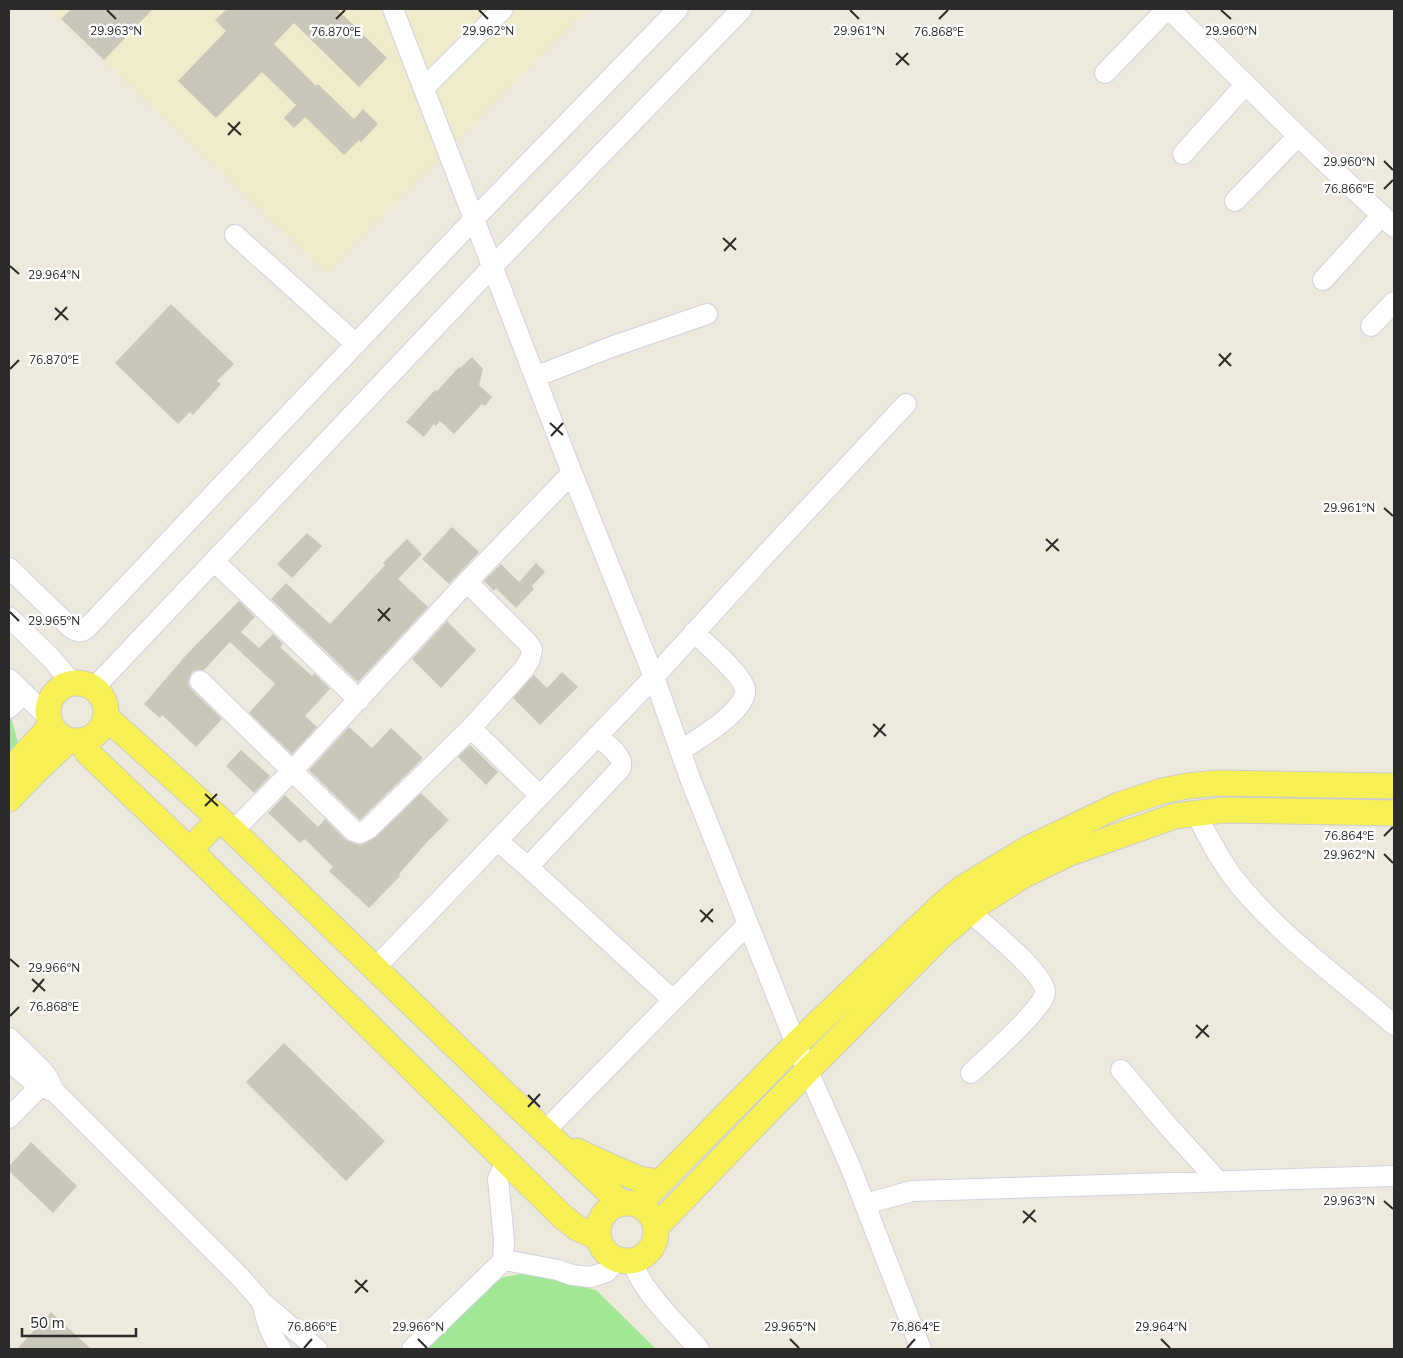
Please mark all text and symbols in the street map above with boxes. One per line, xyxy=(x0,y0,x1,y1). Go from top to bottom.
text: 29.963°N xyxy=(90,23,142,39)
text: 29.962°N xyxy=(462,23,514,39)
text: 29.961°N xyxy=(833,23,885,39)
text: 29.960°N xyxy=(1205,23,1257,39)
text: 76.870°E xyxy=(311,24,361,40)
text: 76.868°E xyxy=(914,24,964,40)
text: 29.960°N xyxy=(1323,154,1375,170)
text: 76.866°E xyxy=(1324,181,1374,197)
text: 29.964°N xyxy=(28,267,80,283)
text: 76.870°E xyxy=(29,352,79,368)
text: 29.961°N xyxy=(1323,500,1375,516)
text: 29.965°N xyxy=(28,613,80,629)
text: 76.864°E xyxy=(1324,828,1374,844)
text: 29.962°N xyxy=(1323,847,1375,863)
text: 29.966°N xyxy=(28,960,80,976)
text: 76.868°E xyxy=(29,999,79,1015)
text: 29.963°N xyxy=(1323,1193,1375,1209)
scale bar xyxy=(22,1306,136,1338)
text: 50 m xyxy=(30,1313,65,1333)
text: 76.866°E xyxy=(287,1319,337,1335)
text: 29.966°N xyxy=(392,1319,444,1335)
text: 29.965°N xyxy=(764,1319,816,1335)
text: 76.864°E xyxy=(890,1319,940,1335)
text: 29.964°N xyxy=(1135,1319,1187,1335)

